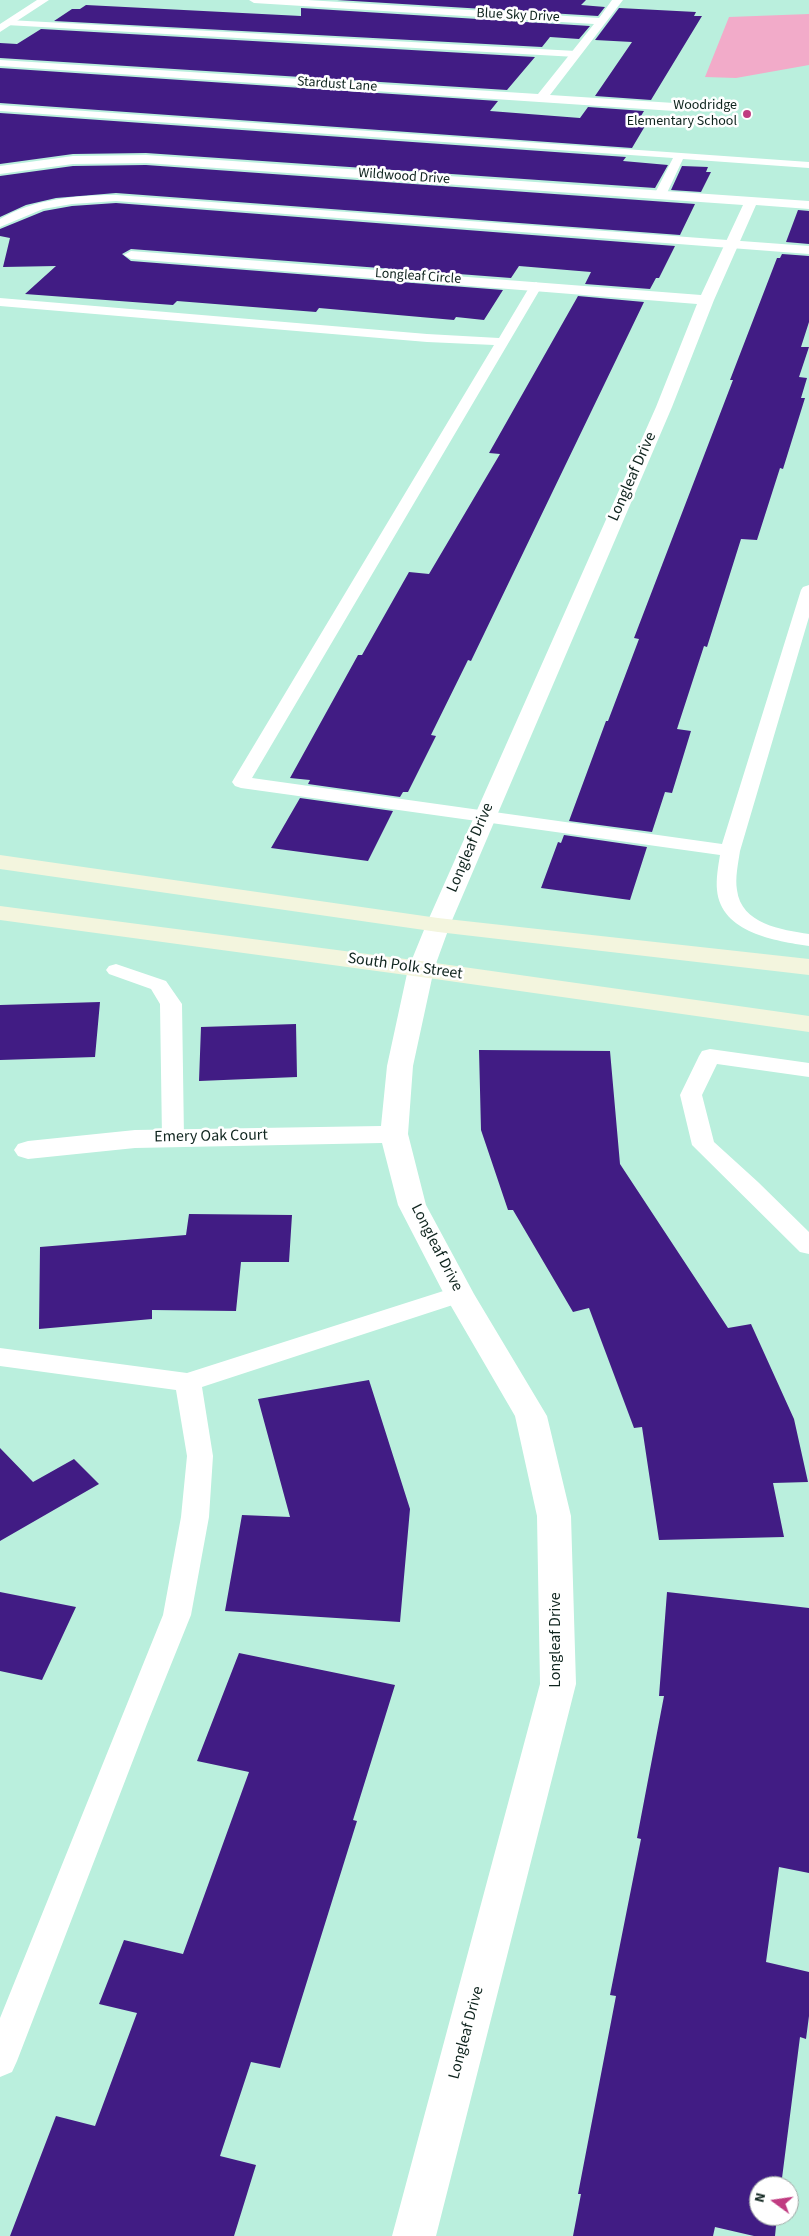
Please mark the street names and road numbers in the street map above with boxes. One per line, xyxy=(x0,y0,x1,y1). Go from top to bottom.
street label: Blue Sky Drive xyxy=(476,5,560,27)
street label: Stardust Lane xyxy=(296,74,378,96)
street label: Wildwood Drive xyxy=(358,165,450,189)
street label: Longleaf Circle xyxy=(374,266,462,288)
street label: Longleaf Drive xyxy=(605,429,661,525)
street label: Longleaf Drive xyxy=(444,800,498,896)
street label: South Polk Street xyxy=(346,949,464,985)
street label: Emery Oak Court xyxy=(154,1126,268,1148)
street label: Longleaf Drive xyxy=(406,1201,466,1295)
street label: Longleaf Drive xyxy=(546,1592,566,1688)
street label: Longleaf Drive xyxy=(445,1984,489,2082)

